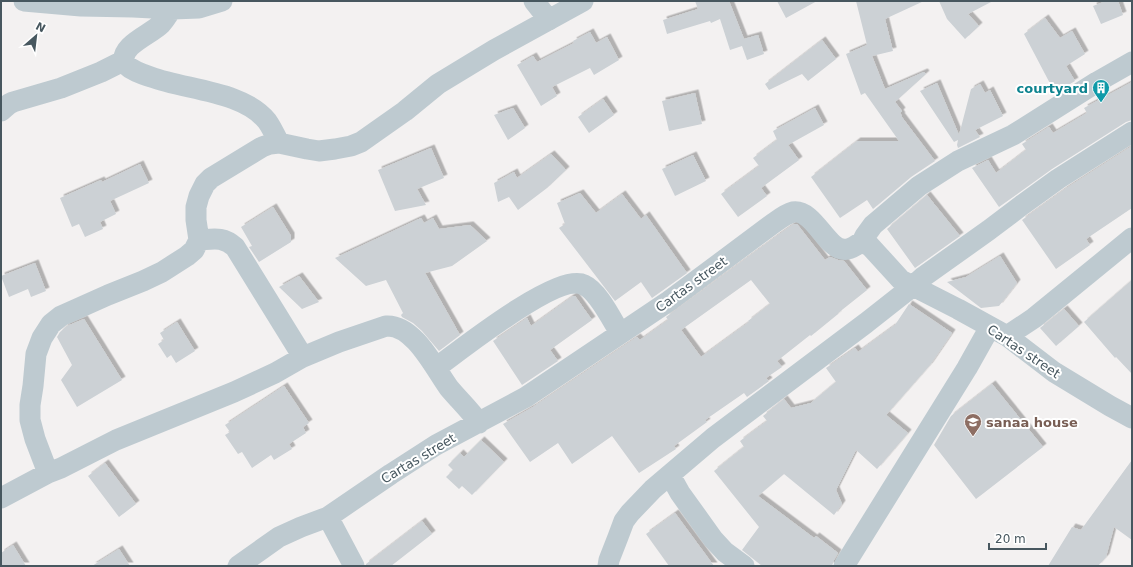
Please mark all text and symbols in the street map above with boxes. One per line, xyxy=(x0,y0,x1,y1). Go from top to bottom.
north arrow xyxy=(16,16,56,56)
text: N xyxy=(33,20,48,36)
building icon: courtyard xyxy=(1091,78,1111,103)
place label: courtyard xyxy=(1017,81,1088,96)
street label: Cartas street xyxy=(653,254,730,315)
street label: Cartas street xyxy=(985,322,1063,381)
school or university icon: sanaa house xyxy=(963,412,983,437)
place label: sanaa house xyxy=(986,415,1078,430)
street label: Cartas street xyxy=(378,430,458,487)
scale bar xyxy=(989,525,1046,551)
text: 20 m xyxy=(995,532,1026,546)

